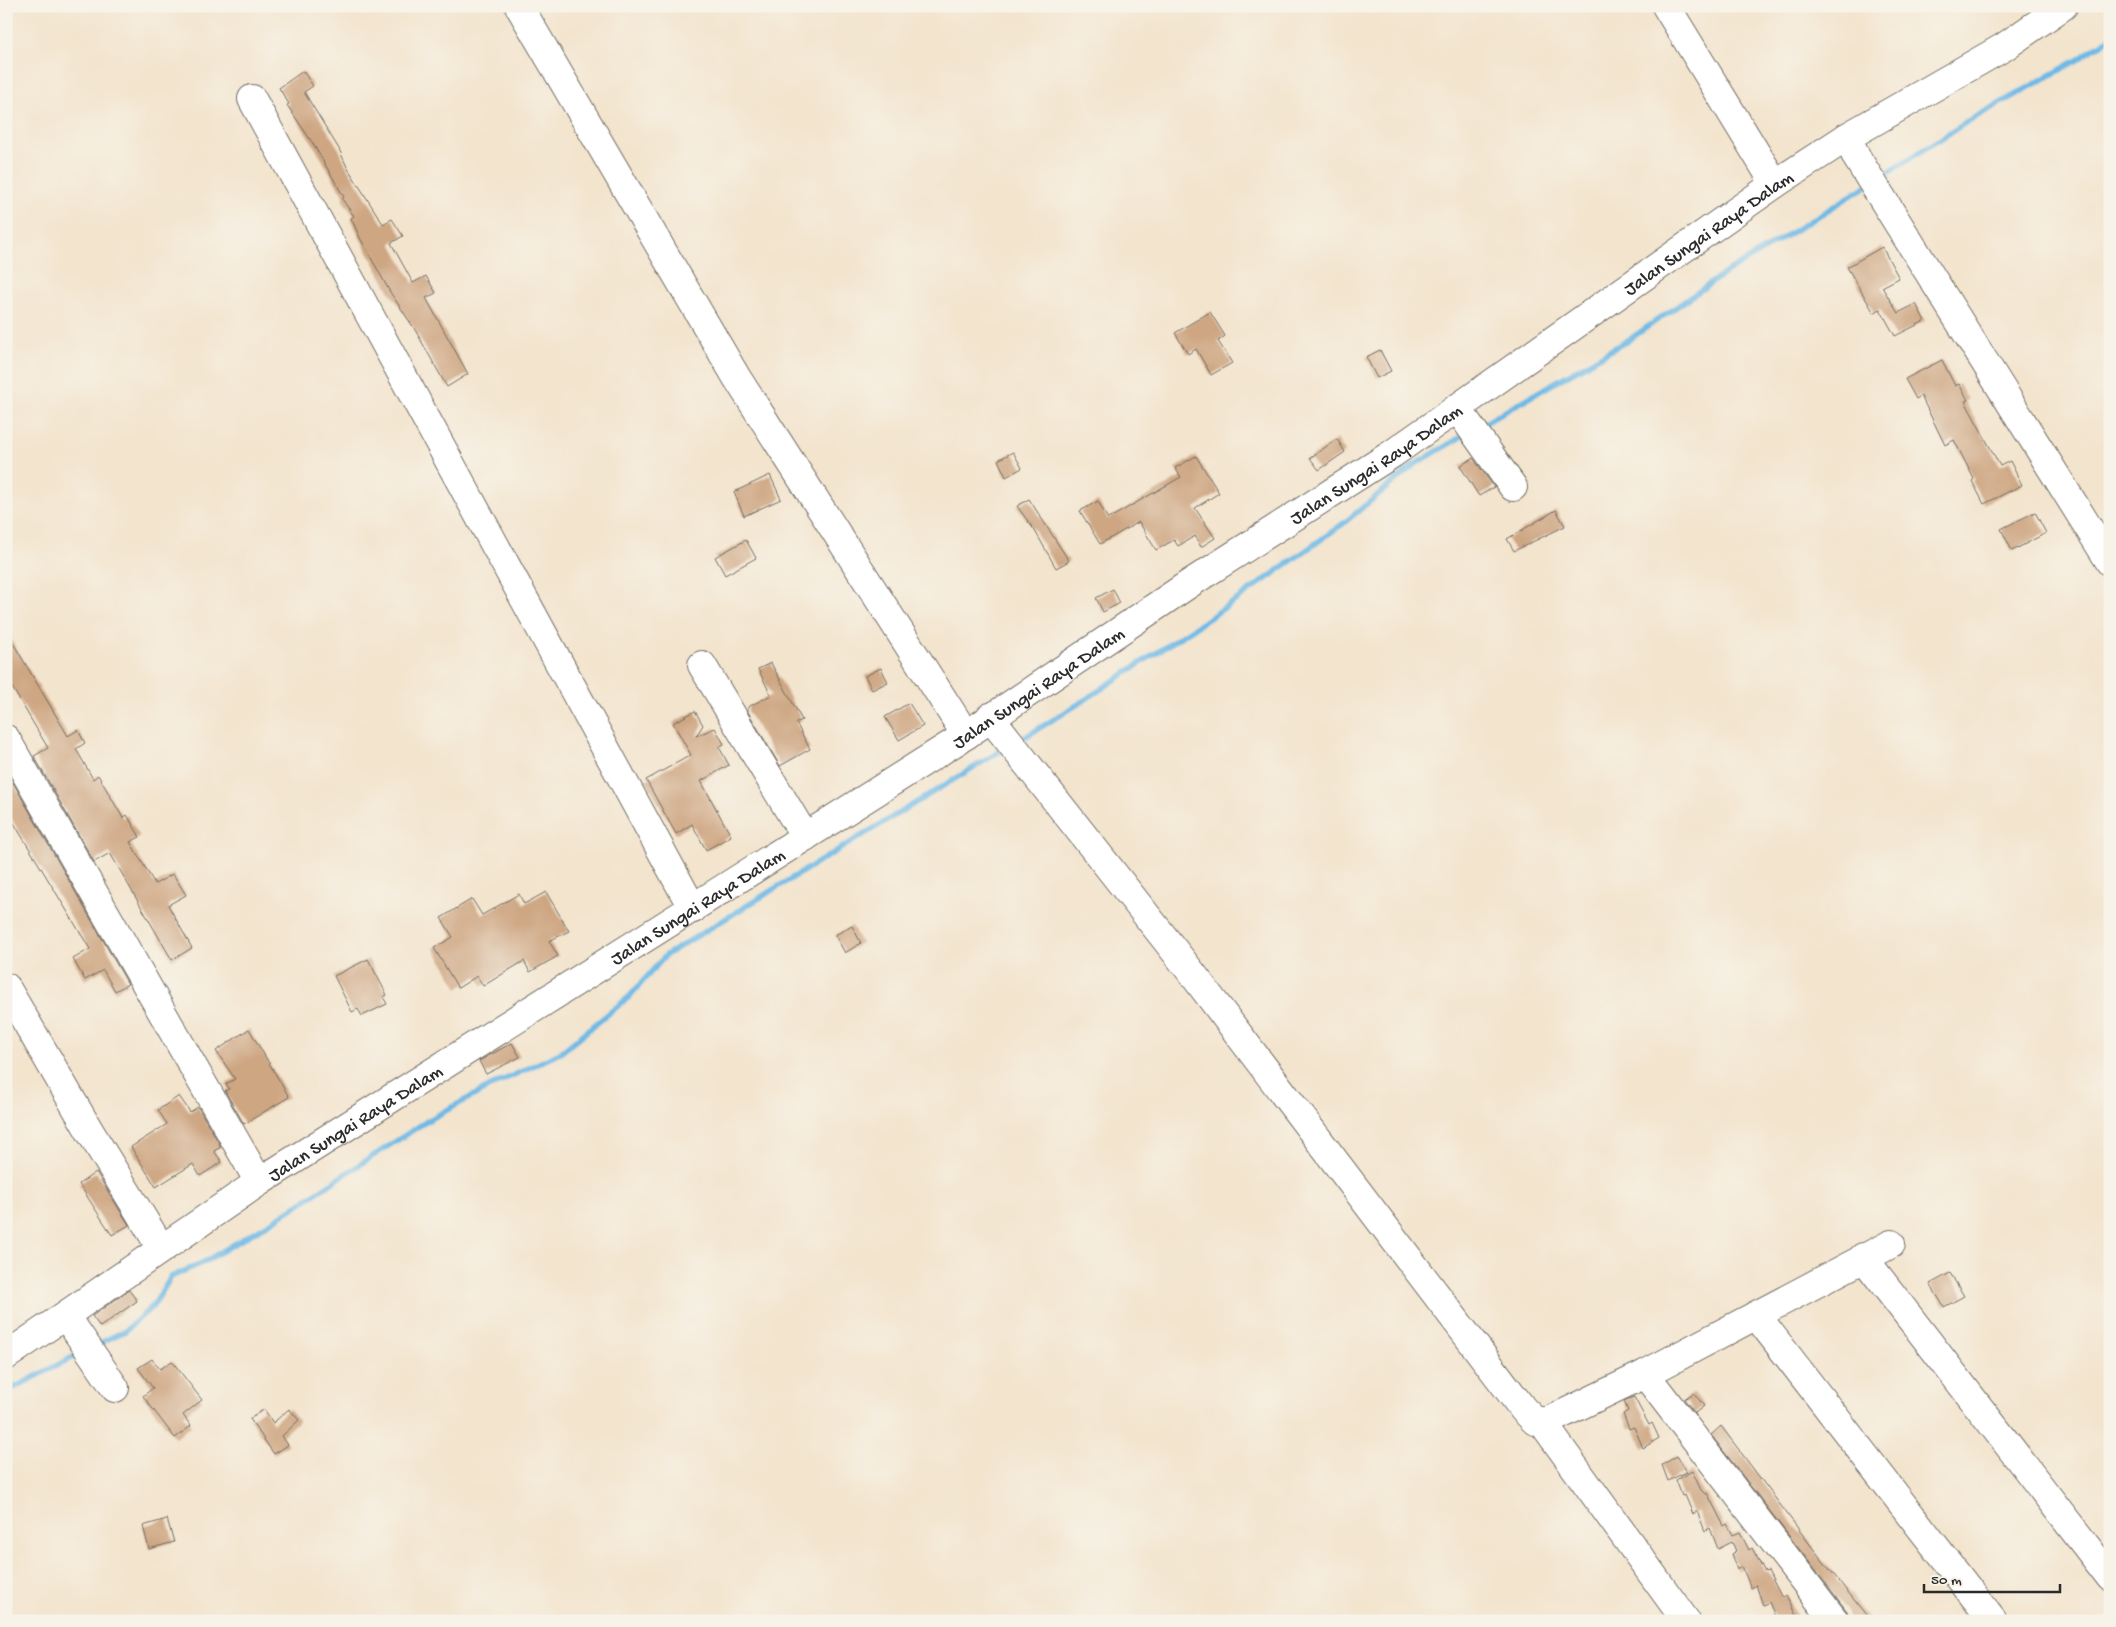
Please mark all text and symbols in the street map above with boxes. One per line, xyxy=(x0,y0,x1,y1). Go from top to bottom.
street label: Jalan Sungai Raya Dalam xyxy=(1620,167,1799,302)
street label: Jalan Sungai Raya Dalam xyxy=(1287,400,1468,531)
street label: Jalan Sungai Raya Dalam xyxy=(950,623,1130,755)
street label: Jalan Sungai Raya Dalam xyxy=(607,844,791,972)
street label: Jalan Sungai Raya Dalam xyxy=(265,1061,448,1188)
scale bar xyxy=(1924,1562,2060,1594)
text: 50 m xyxy=(1931,1572,1962,1590)

